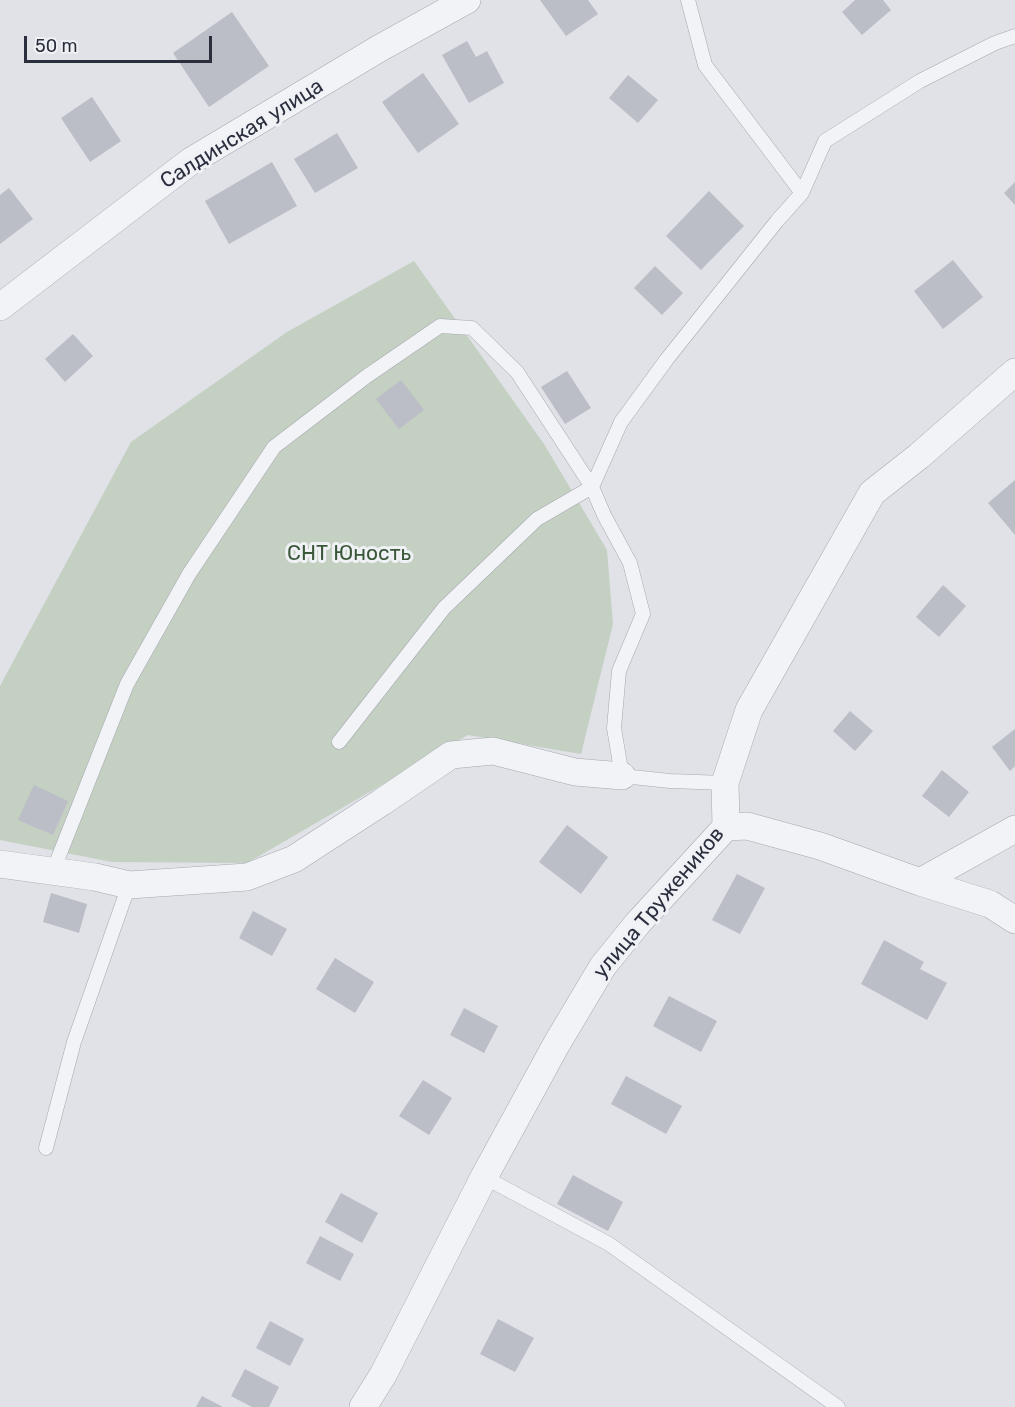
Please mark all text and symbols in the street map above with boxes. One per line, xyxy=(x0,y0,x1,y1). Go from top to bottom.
scale bar xyxy=(27,24,214,62)
text: 50 m xyxy=(35,35,78,57)
street label: Салдинская улица xyxy=(156,74,328,194)
park label: СНТ Юность xyxy=(287,541,411,567)
street label: улица Тружеников xyxy=(588,822,730,984)

